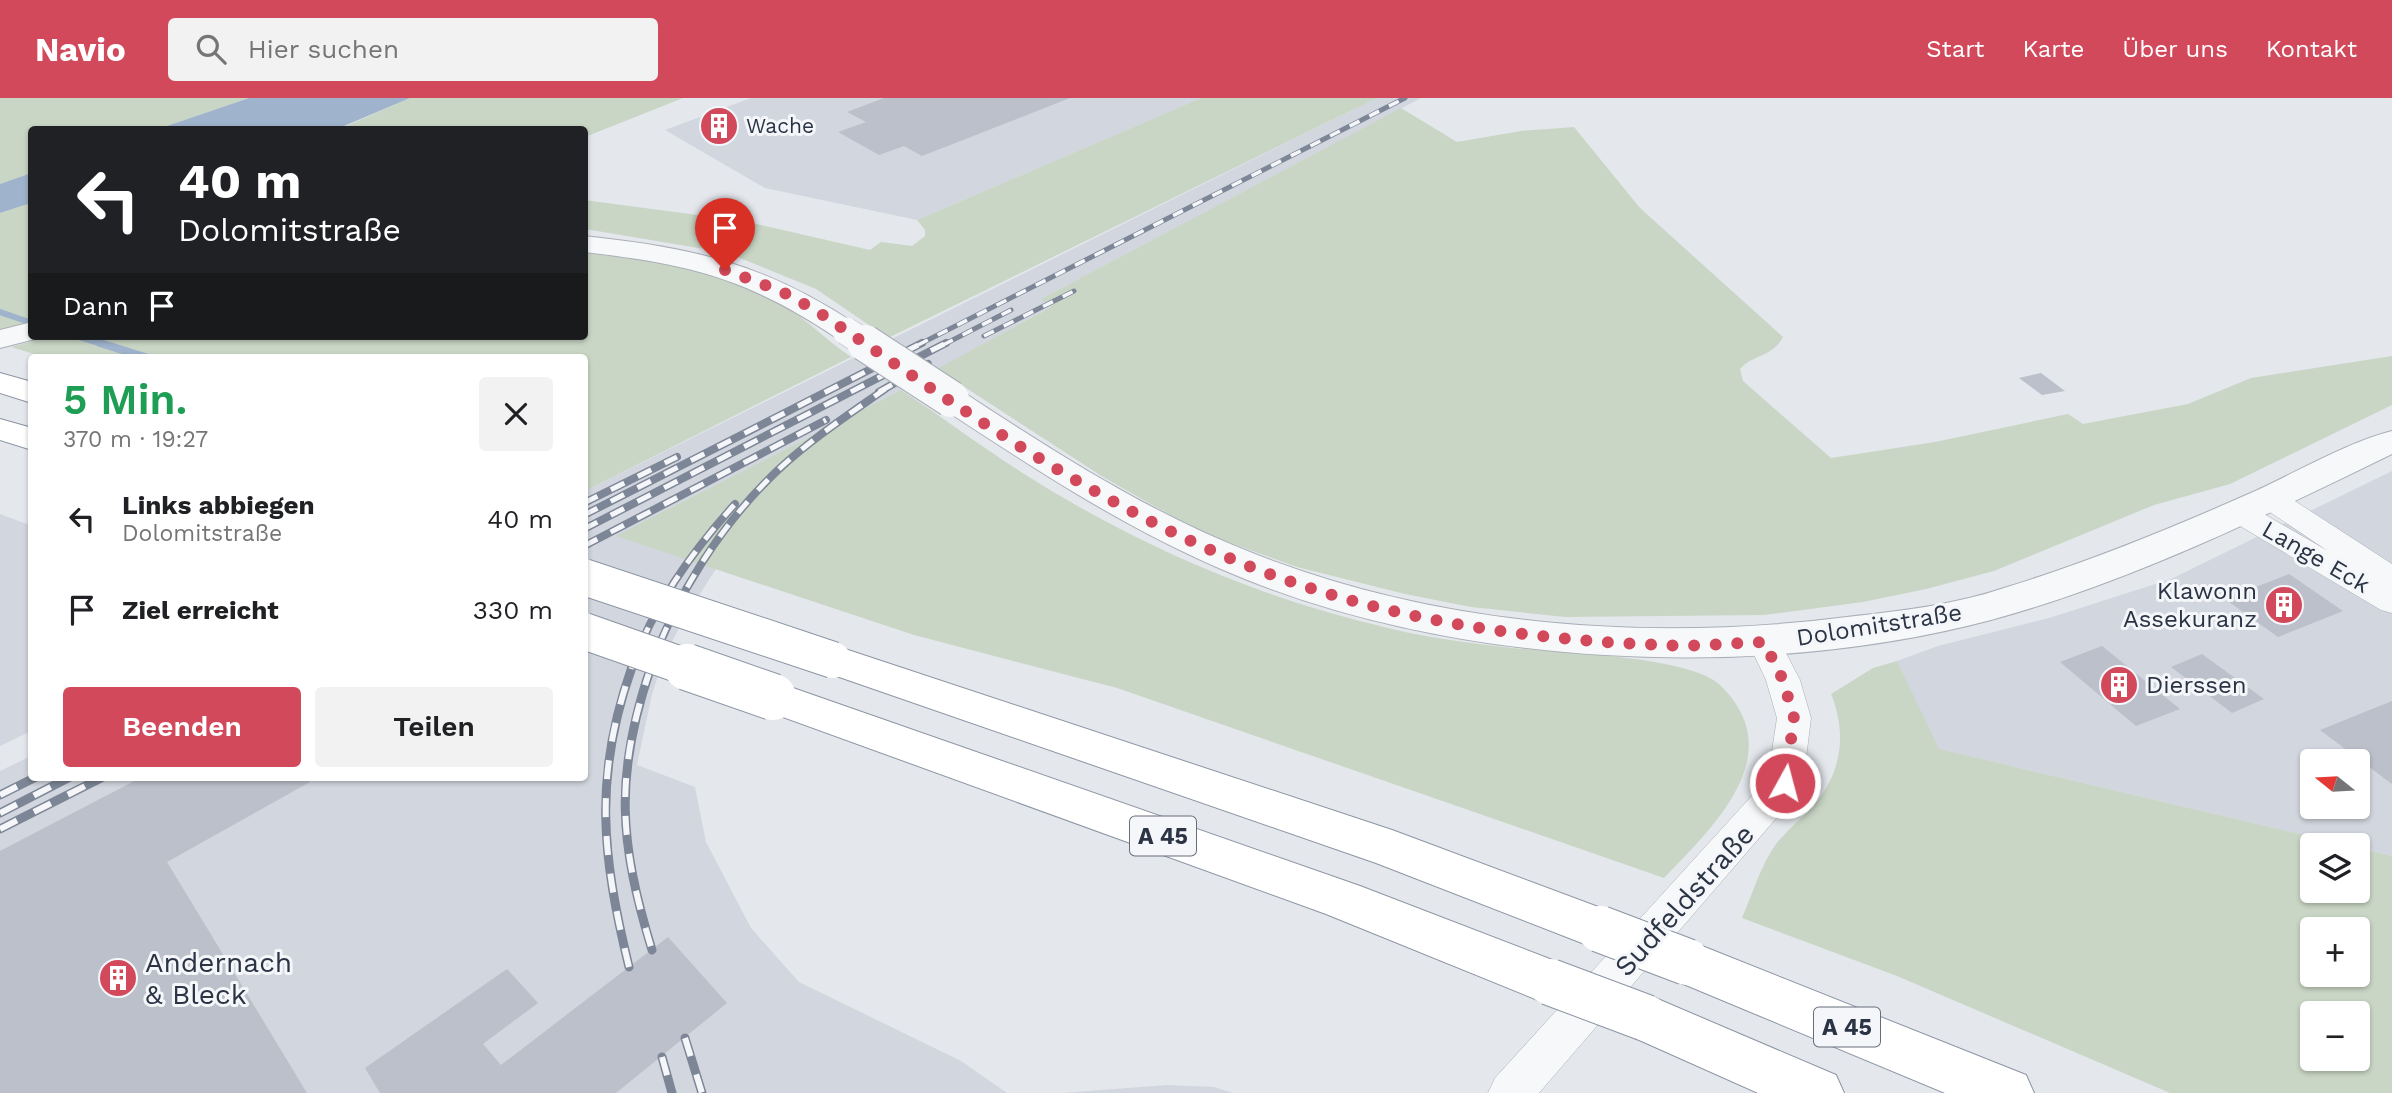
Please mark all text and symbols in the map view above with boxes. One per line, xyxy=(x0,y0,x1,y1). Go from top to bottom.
search box xyxy=(168,18,658,81)
text: Navio xyxy=(35,30,126,69)
icon: search xyxy=(192,30,230,68)
text: Hier suchen xyxy=(248,34,399,64)
text: Start xyxy=(1926,35,1984,63)
text: Karte xyxy=(2022,35,2084,63)
text: Über uns xyxy=(2122,35,2228,63)
text: Kontakt xyxy=(2266,35,2357,63)
building icon: Wache xyxy=(698,105,740,147)
place label: Wache xyxy=(746,113,814,138)
text: 40 m xyxy=(178,152,301,210)
icon: left xyxy=(63,154,154,245)
pin xyxy=(695,198,755,270)
icon: arrive xyxy=(706,209,744,247)
text: Dolomitstraße xyxy=(178,211,401,249)
icon: arrive xyxy=(143,287,181,325)
text: Dann xyxy=(63,291,129,321)
text: 5 Min. xyxy=(63,375,187,424)
button: close xyxy=(479,377,553,451)
text: 370 m · 19:27 xyxy=(63,426,208,453)
text: Links abbiegen xyxy=(122,490,315,520)
icon: left xyxy=(63,500,101,538)
text: 40 m xyxy=(487,504,553,534)
street label: Lange Eck xyxy=(2257,515,2375,599)
text: Dolomitstraße xyxy=(122,520,282,547)
place label: Klawonn Assekuranz xyxy=(2123,577,2257,633)
building icon: Klawonn Assekuranz xyxy=(2263,584,2305,626)
icon: arrive xyxy=(63,591,101,629)
text: Ziel erreicht xyxy=(122,595,279,625)
text: 330 m xyxy=(473,595,553,625)
street label: Dolomitstraße xyxy=(1794,598,1964,652)
building icon: Dierssen xyxy=(2098,664,2140,706)
place label: Dierssen xyxy=(2146,671,2247,699)
button: Beenden xyxy=(63,687,301,767)
button: Teilen xyxy=(315,687,553,767)
position arrow xyxy=(1748,746,1822,820)
north arrow xyxy=(2300,749,2370,819)
map controls xyxy=(2300,749,2370,1071)
road number: A 45 xyxy=(1130,816,1196,856)
street label: Sudfeldstraße xyxy=(1608,818,1761,983)
button: layers xyxy=(2300,833,2370,903)
button: + xyxy=(2300,917,2370,987)
place label: Andernach & Bleck xyxy=(145,946,292,1011)
building icon: Andernach & Bleck xyxy=(97,957,139,999)
button: − xyxy=(2300,1001,2370,1071)
road number: A 45 xyxy=(1814,1008,1880,1046)

